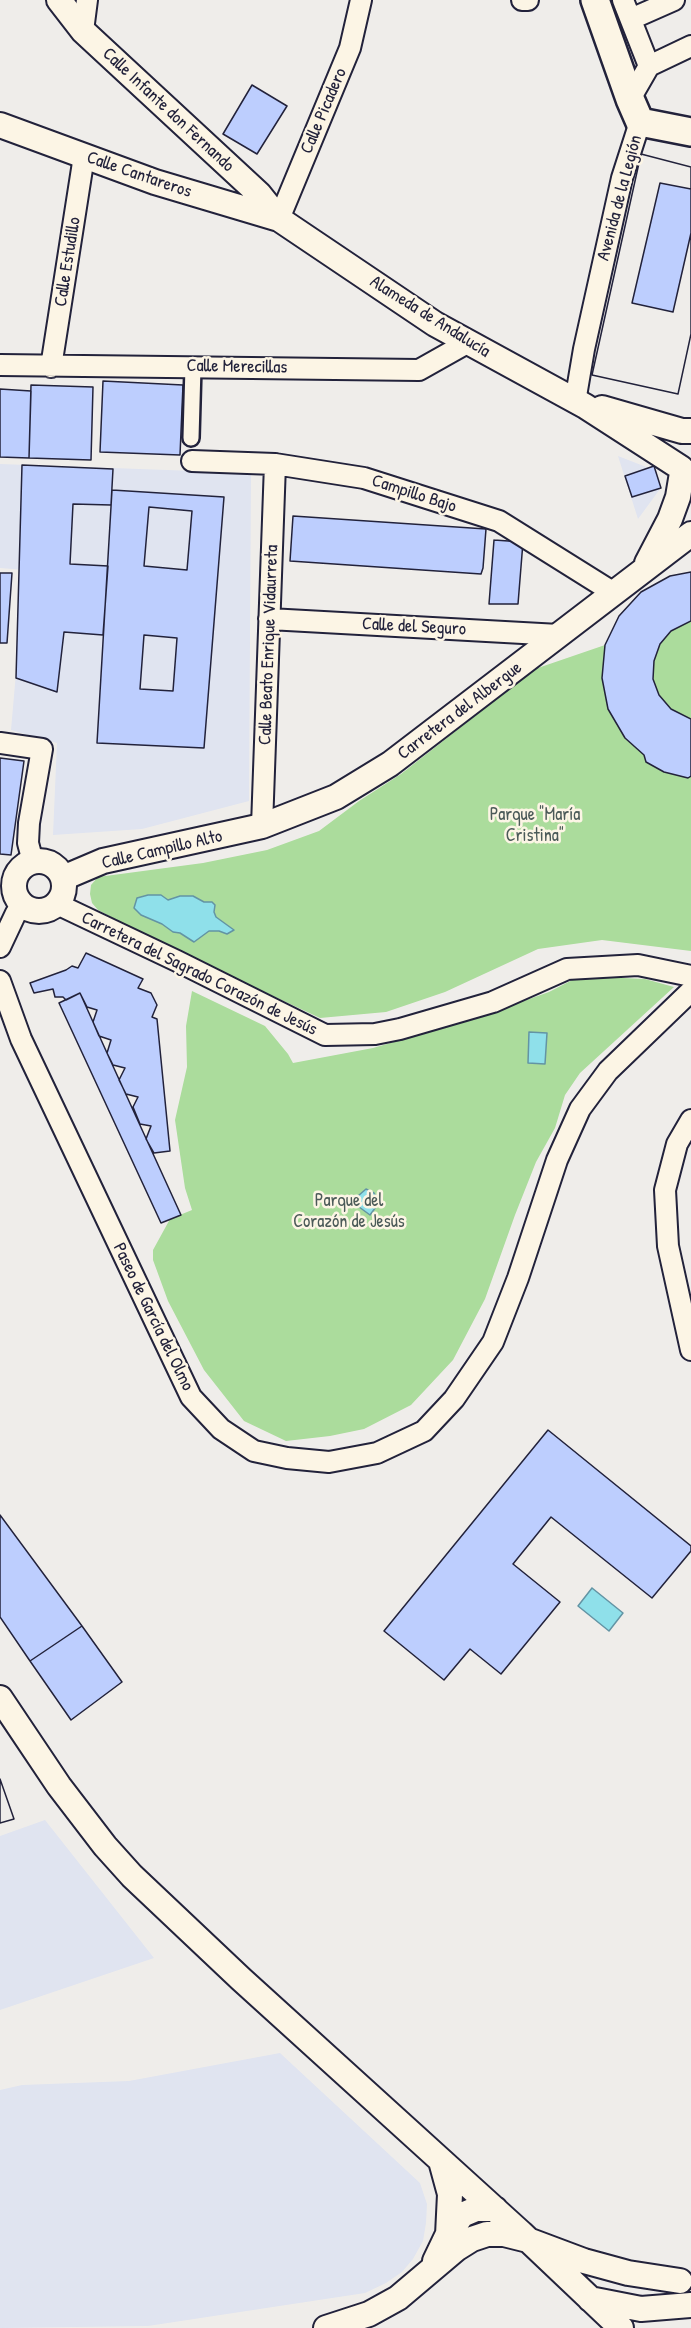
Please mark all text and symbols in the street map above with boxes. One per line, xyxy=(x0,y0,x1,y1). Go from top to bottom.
street label: Calle Infante don Fernando xyxy=(98,43,238,177)
street label: Calle Picadero xyxy=(296,65,352,157)
street label: Avenida de la Legión xyxy=(593,133,647,263)
street label: Calle Cantareros xyxy=(84,147,194,203)
street label: Calle Estudillo xyxy=(50,216,86,308)
street label: Alameda de Andalucía xyxy=(366,271,494,363)
street label: Calle Merecillas xyxy=(186,355,288,379)
street label: Campillo Bajo xyxy=(369,470,459,518)
street label: Calle Beato Enrique Vidaurreta xyxy=(255,544,283,746)
street label: Calle del Seguro xyxy=(362,613,466,641)
street label: Carretera del Albergue xyxy=(394,657,526,765)
park label: Parque "María Cristina" xyxy=(490,804,580,846)
street label: Calle Campillo Alto xyxy=(100,826,224,874)
street label: Carretera del Sagrado Corazón de Jesús xyxy=(78,907,320,1041)
park label: Parque del Corazón de Jesús xyxy=(293,1190,405,1232)
street label: Paseo de García del Olmo xyxy=(108,1240,198,1394)

